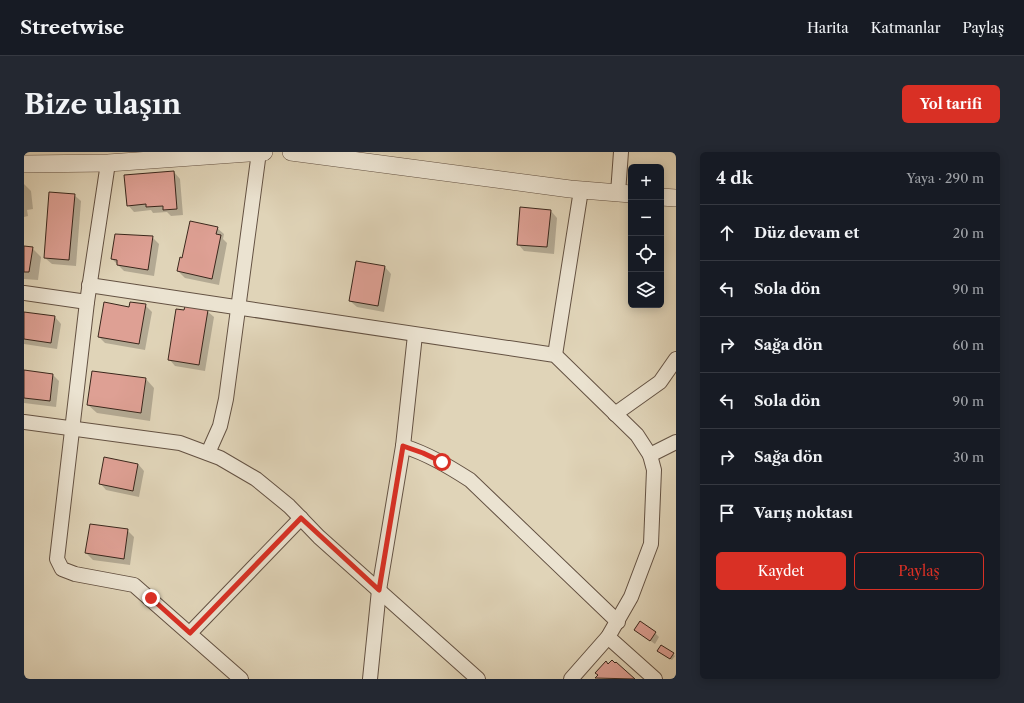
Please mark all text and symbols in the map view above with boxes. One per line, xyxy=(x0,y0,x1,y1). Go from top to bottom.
text: Streetwise xyxy=(20,16,124,39)
text: Harita xyxy=(807,19,849,37)
text: Katmanlar xyxy=(871,19,941,37)
text: Paylaş xyxy=(963,19,1004,37)
button: Yol tarifi xyxy=(902,85,1000,123)
text: Bize ulaşın xyxy=(24,87,181,121)
map controls xyxy=(628,164,664,308)
button: + xyxy=(628,164,664,200)
text: 4 dk xyxy=(716,168,753,188)
text: Yaya · 290 m xyxy=(906,170,984,186)
button: − xyxy=(628,200,664,236)
icon: ahead xyxy=(716,222,738,244)
text: Düz devam et xyxy=(754,223,859,242)
text: 20 m xyxy=(953,225,984,241)
button: locate xyxy=(628,236,664,272)
button: layers xyxy=(628,272,664,308)
icon: left xyxy=(716,278,738,300)
text: Sola dön xyxy=(754,279,821,298)
text: 90 m xyxy=(953,281,984,297)
icon: right xyxy=(716,334,738,356)
text: Sağa dön xyxy=(754,335,823,354)
text: 60 m xyxy=(953,337,984,353)
icon: left xyxy=(716,390,738,412)
text: Sola dön xyxy=(754,391,821,410)
text: 90 m xyxy=(953,393,984,409)
icon: right xyxy=(716,446,738,468)
text: Sağa dön xyxy=(754,447,823,466)
text: 30 m xyxy=(953,449,984,465)
route start xyxy=(433,453,451,471)
icon: arrive xyxy=(716,502,738,524)
text: Varış noktası xyxy=(754,503,853,522)
button: Kaydet xyxy=(716,552,846,590)
button: Paylaş xyxy=(854,552,984,590)
route end xyxy=(142,589,160,607)

